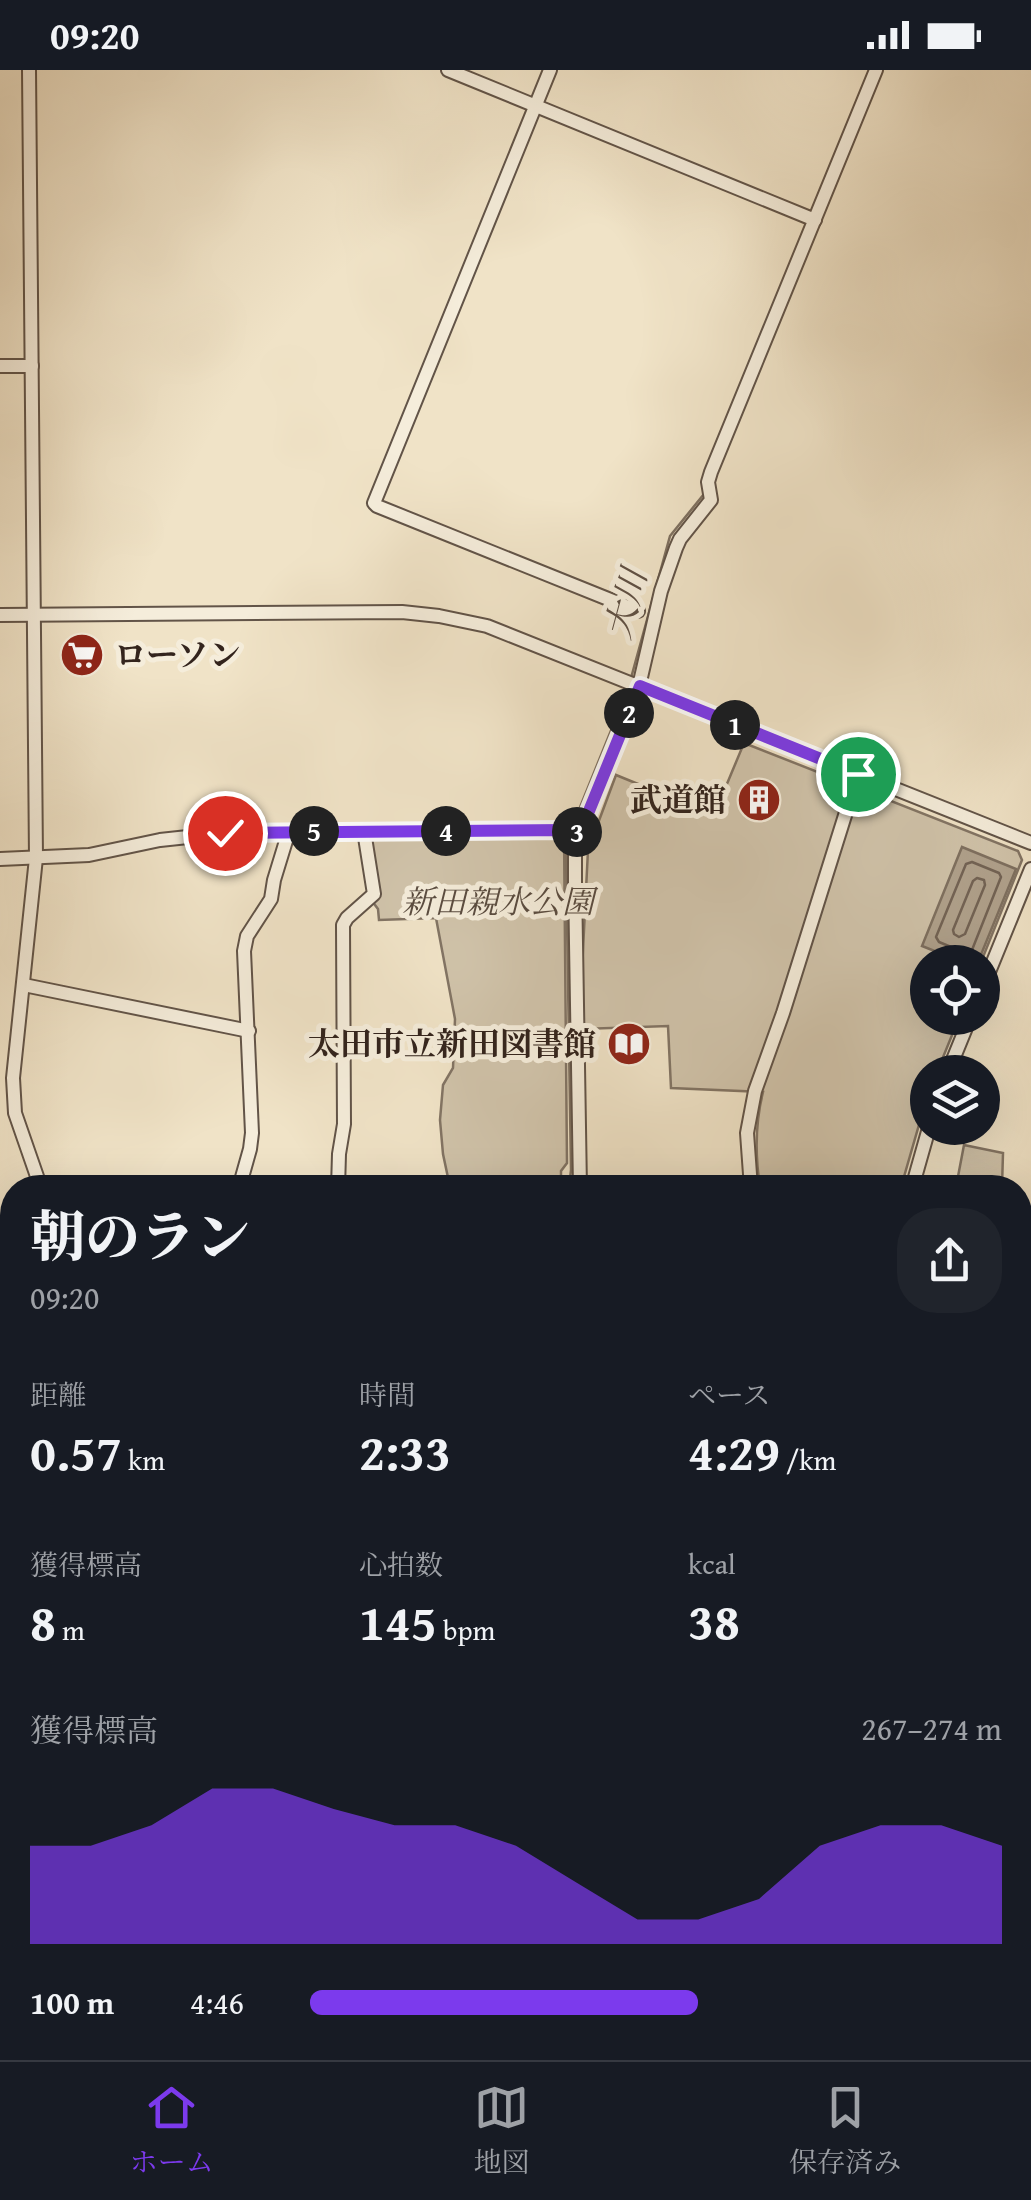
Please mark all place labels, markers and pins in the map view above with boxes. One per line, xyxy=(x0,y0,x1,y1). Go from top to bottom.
place label: ローソン xyxy=(114,631,241,678)
supermarket icon: ローソン xyxy=(59,632,105,678)
pin: 2 xyxy=(604,688,654,738)
pin: 1 xyxy=(710,700,760,750)
pin xyxy=(816,732,901,817)
place label: 武道館 xyxy=(630,776,726,823)
building icon: 武道館 xyxy=(736,777,782,823)
pin xyxy=(183,791,268,876)
pin: 5 xyxy=(289,806,339,856)
pin: 4 xyxy=(421,806,471,856)
pin: 3 xyxy=(552,807,602,857)
place label: 太田市立新田図書館 xyxy=(308,1020,596,1067)
library icon: 太田市立新田図書館 xyxy=(606,1021,652,1067)

